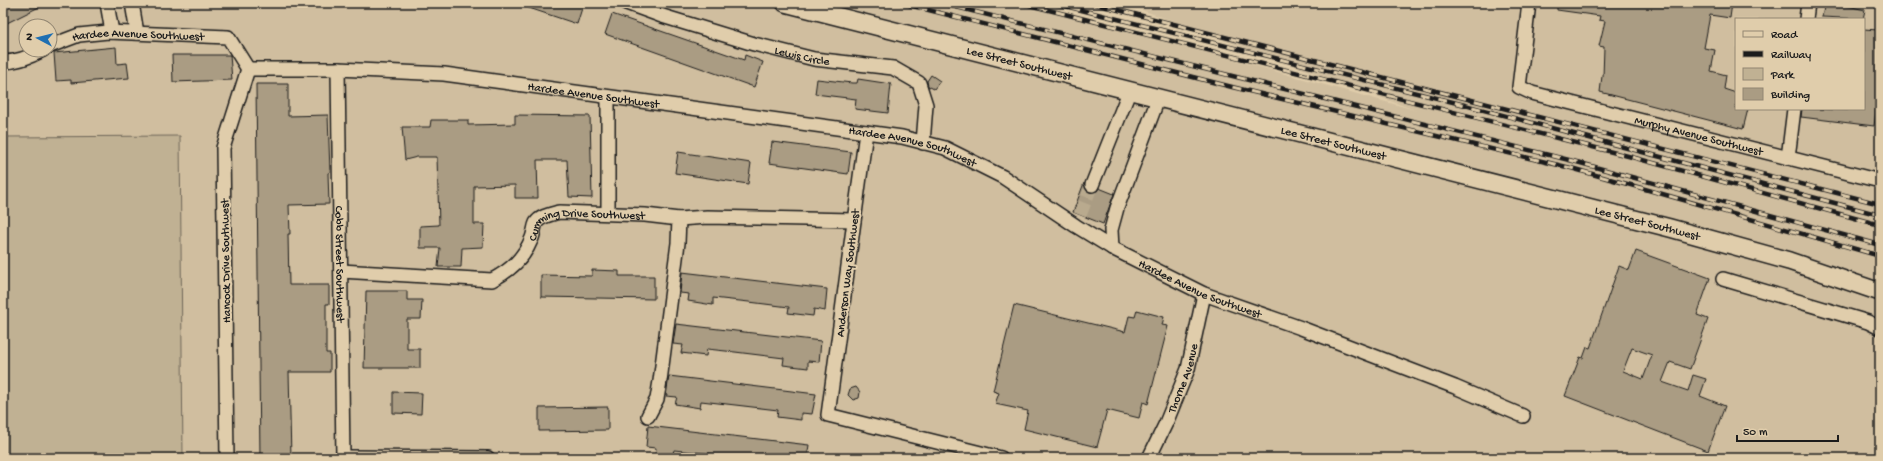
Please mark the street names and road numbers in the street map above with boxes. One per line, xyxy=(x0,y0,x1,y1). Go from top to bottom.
street label: Hardee Avenue Southwest xyxy=(70,27,205,46)
street label: Lewis Circle xyxy=(773,44,831,70)
street label: Lee Street Southwest xyxy=(965,44,1074,85)
street label: Hardee Avenue Southwest xyxy=(527,81,661,113)
street label: Murphy Avenue Southwest xyxy=(1633,114,1765,160)
street label: Lee Street Southwest xyxy=(1279,124,1388,165)
street label: Hardee Avenue Southwest xyxy=(848,125,979,172)
street label: Hancock Drive Southwest xyxy=(219,198,235,323)
street label: Lee Street Southwest xyxy=(1593,204,1702,245)
street label: Cobb Street Southwest xyxy=(331,206,346,324)
street label: Cumming Drive Southwest xyxy=(526,207,646,243)
street label: Anderson Way Southwest xyxy=(834,207,864,338)
street label: Hardee Avenue Southwest xyxy=(1136,257,1264,323)
street label: Thorne Avenue xyxy=(1165,342,1202,416)

